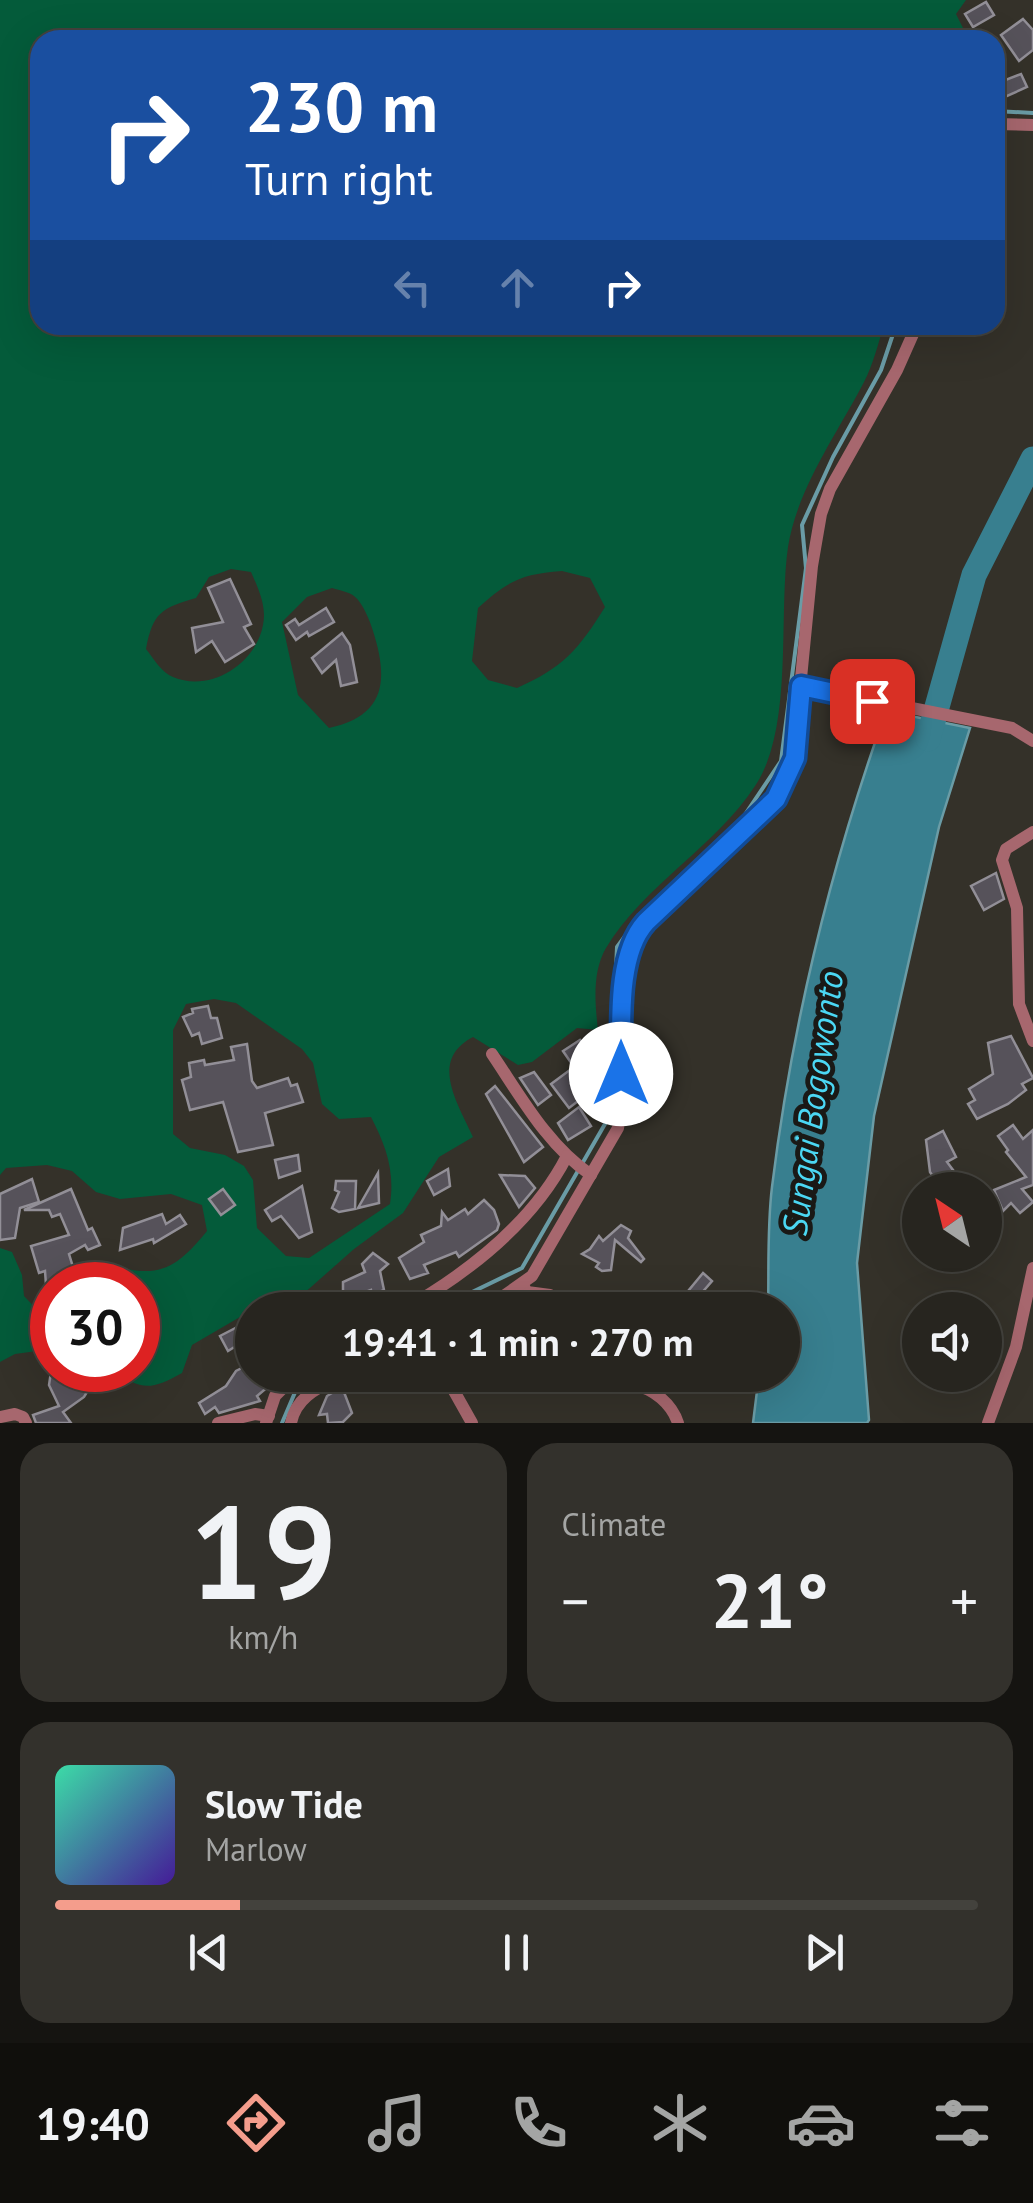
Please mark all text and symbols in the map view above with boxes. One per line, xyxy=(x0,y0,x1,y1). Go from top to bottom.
text: 230 m xyxy=(245,61,438,151)
icon: right xyxy=(80,70,210,200)
text: Turn right xyxy=(245,149,433,207)
icon: left xyxy=(385,260,440,315)
icon: ahead xyxy=(490,260,545,315)
icon: right xyxy=(595,260,650,315)
pin xyxy=(830,659,915,744)
icon: arrive xyxy=(845,674,900,729)
water label: Sungai Bogowonto xyxy=(771,968,853,1238)
position arrow xyxy=(569,1022,673,1126)
north arrow xyxy=(902,1172,1002,1272)
map controls xyxy=(902,1172,1002,1392)
speed limit sign: 30 xyxy=(30,1262,160,1392)
button: sound xyxy=(902,1292,1002,1392)
text: 19:41 · 1 min · 270 m xyxy=(342,1317,693,1366)
text: 19 xyxy=(190,1467,337,1635)
text: Climate xyxy=(562,1503,666,1545)
text: 21° xyxy=(711,1552,829,1649)
text: − xyxy=(562,1565,589,1636)
text: + xyxy=(950,1565,978,1636)
text: km/h xyxy=(228,1616,298,1658)
text: Slow Tide xyxy=(205,1779,363,1828)
text: Marlow xyxy=(205,1828,307,1870)
icon: previous xyxy=(181,1925,236,1980)
icon: pause xyxy=(489,1925,544,1980)
icon: next xyxy=(797,1925,852,1980)
icon: directions xyxy=(221,2088,291,2158)
icon: music xyxy=(362,2088,432,2158)
icon: phone xyxy=(504,2088,574,2158)
icon: climate xyxy=(645,2088,715,2158)
icon: car xyxy=(786,2088,856,2158)
icon: filters xyxy=(927,2088,997,2158)
text: 19:40 xyxy=(36,2094,150,2152)

